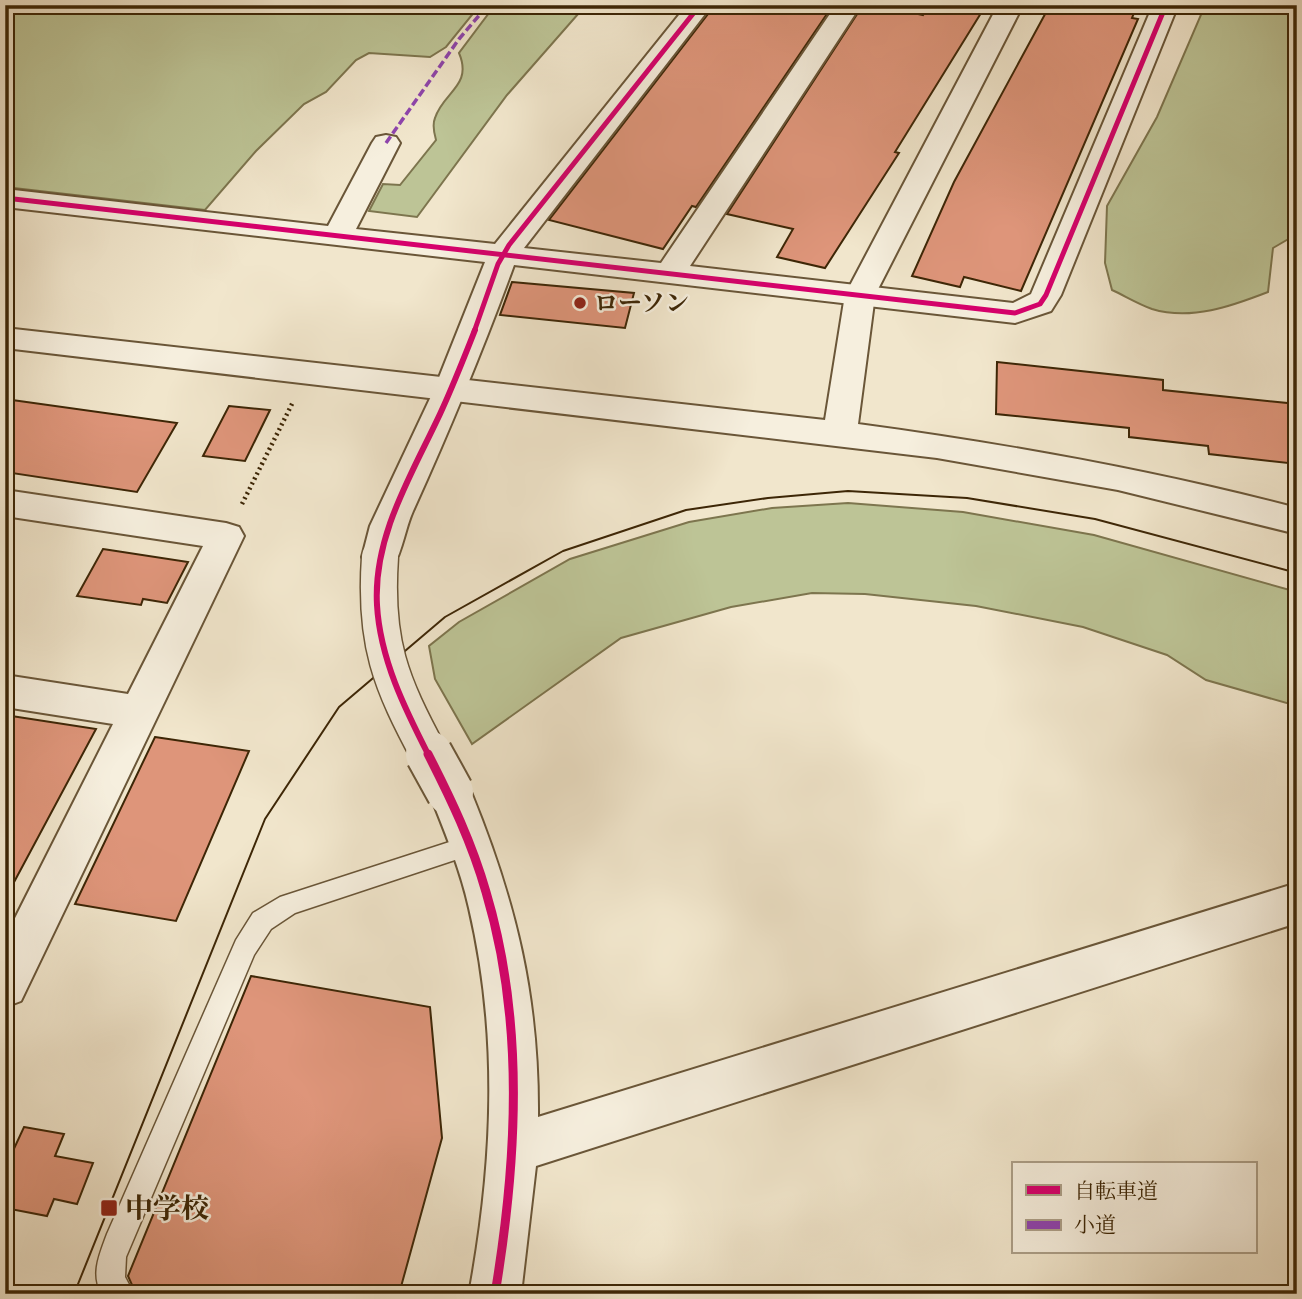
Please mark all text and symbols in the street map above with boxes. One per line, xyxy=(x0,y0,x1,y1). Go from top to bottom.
place label: ローソン xyxy=(594,287,689,318)
marker: ローソン xyxy=(572,295,588,311)
legend xyxy=(1012,1162,1256,1254)
text: 自転車道 xyxy=(1074,1177,1158,1204)
place label: 中学校 xyxy=(125,1190,209,1226)
marker: 中学校 xyxy=(99,1198,119,1218)
text: 小道 xyxy=(1074,1211,1116,1238)

